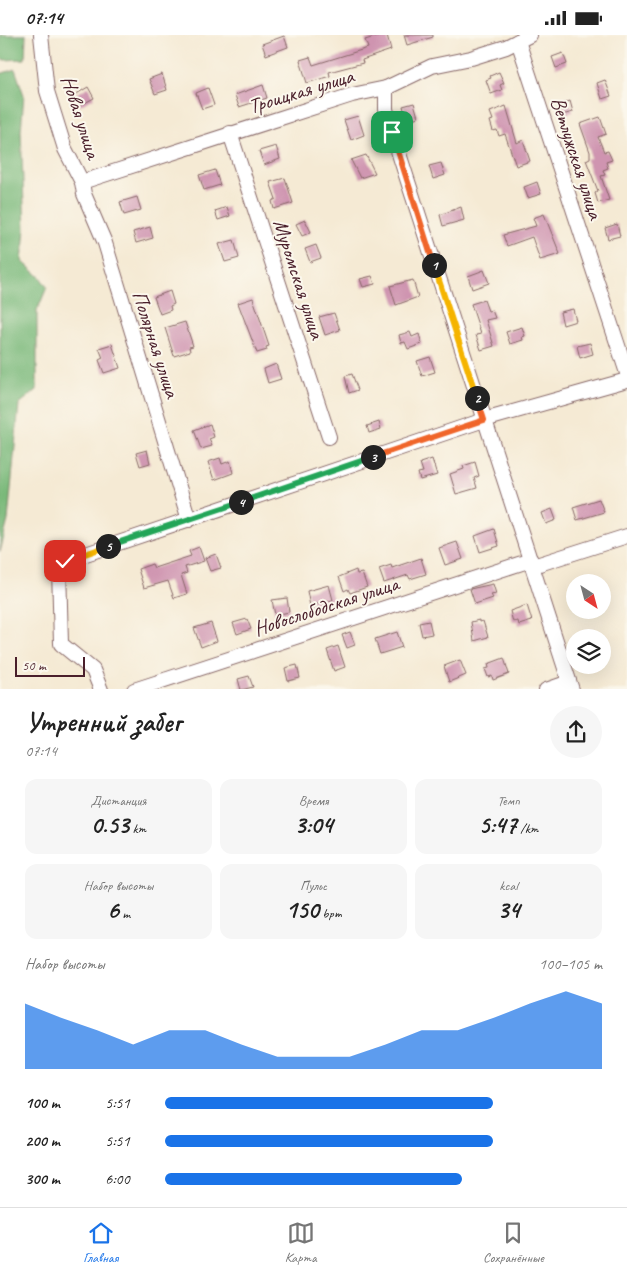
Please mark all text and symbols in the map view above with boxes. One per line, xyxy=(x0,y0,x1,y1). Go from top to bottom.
text: 07:14 xyxy=(25,6,63,30)
street label: Троицкая улица xyxy=(245,62,358,119)
street label: Новая улица xyxy=(55,72,107,164)
street label: Ветлужская улица xyxy=(545,94,610,224)
pin xyxy=(371,111,413,153)
icon: arrive xyxy=(378,118,406,146)
street label: Муромская улица xyxy=(267,216,331,344)
pin: 1 xyxy=(422,253,446,277)
text: 1 xyxy=(431,257,438,274)
street label: Полярная улица xyxy=(127,287,186,402)
pin: 2 xyxy=(464,385,490,411)
text: 2 xyxy=(474,390,481,407)
pin: 3 xyxy=(360,445,386,469)
text: 3 xyxy=(370,449,377,466)
pin: 4 xyxy=(228,489,254,515)
text: 4 xyxy=(238,494,245,511)
pin: 5 xyxy=(96,533,120,559)
text: 5 xyxy=(105,538,112,555)
pin xyxy=(44,540,86,582)
icon: check xyxy=(51,547,79,575)
street label: Новослободская улица xyxy=(250,570,404,642)
north arrow xyxy=(566,574,611,619)
map controls xyxy=(566,574,611,674)
button: layers xyxy=(566,629,611,674)
scale bar xyxy=(15,655,85,678)
text: 50 m xyxy=(22,657,46,674)
text: Утренний забег xyxy=(25,704,181,739)
button: share xyxy=(550,706,602,758)
text: 07:14 xyxy=(25,741,57,761)
text: Дистанция xyxy=(91,792,146,809)
text: Время xyxy=(299,792,328,809)
text: Темп xyxy=(497,792,520,809)
text: 0.53 xyxy=(91,809,129,841)
text: 3:04 xyxy=(294,809,333,841)
text: 5:47 xyxy=(479,809,517,841)
text: km xyxy=(129,820,146,837)
text: /km xyxy=(517,820,538,837)
text: Набор высоты xyxy=(84,877,153,894)
text: Пульс xyxy=(300,877,327,894)
text: kcal xyxy=(499,877,518,894)
text: 6 xyxy=(107,894,119,926)
text: 150 xyxy=(286,894,319,926)
text: 34 xyxy=(497,894,520,926)
text: m xyxy=(119,905,130,922)
text: bpm xyxy=(319,905,341,922)
text: Набор высоты xyxy=(25,954,104,974)
text: 100–105 m xyxy=(539,954,602,974)
text: 100 m xyxy=(25,1093,60,1113)
text: 5:51 xyxy=(105,1093,130,1113)
text: 200 m xyxy=(25,1131,60,1151)
text: 5:51 xyxy=(105,1131,130,1151)
text: 300 m xyxy=(25,1169,60,1189)
text: 6:00 xyxy=(105,1169,130,1189)
tab: Главная xyxy=(83,1219,118,1266)
tab: Карта xyxy=(285,1219,317,1266)
tab: Сохранённые xyxy=(483,1219,544,1266)

